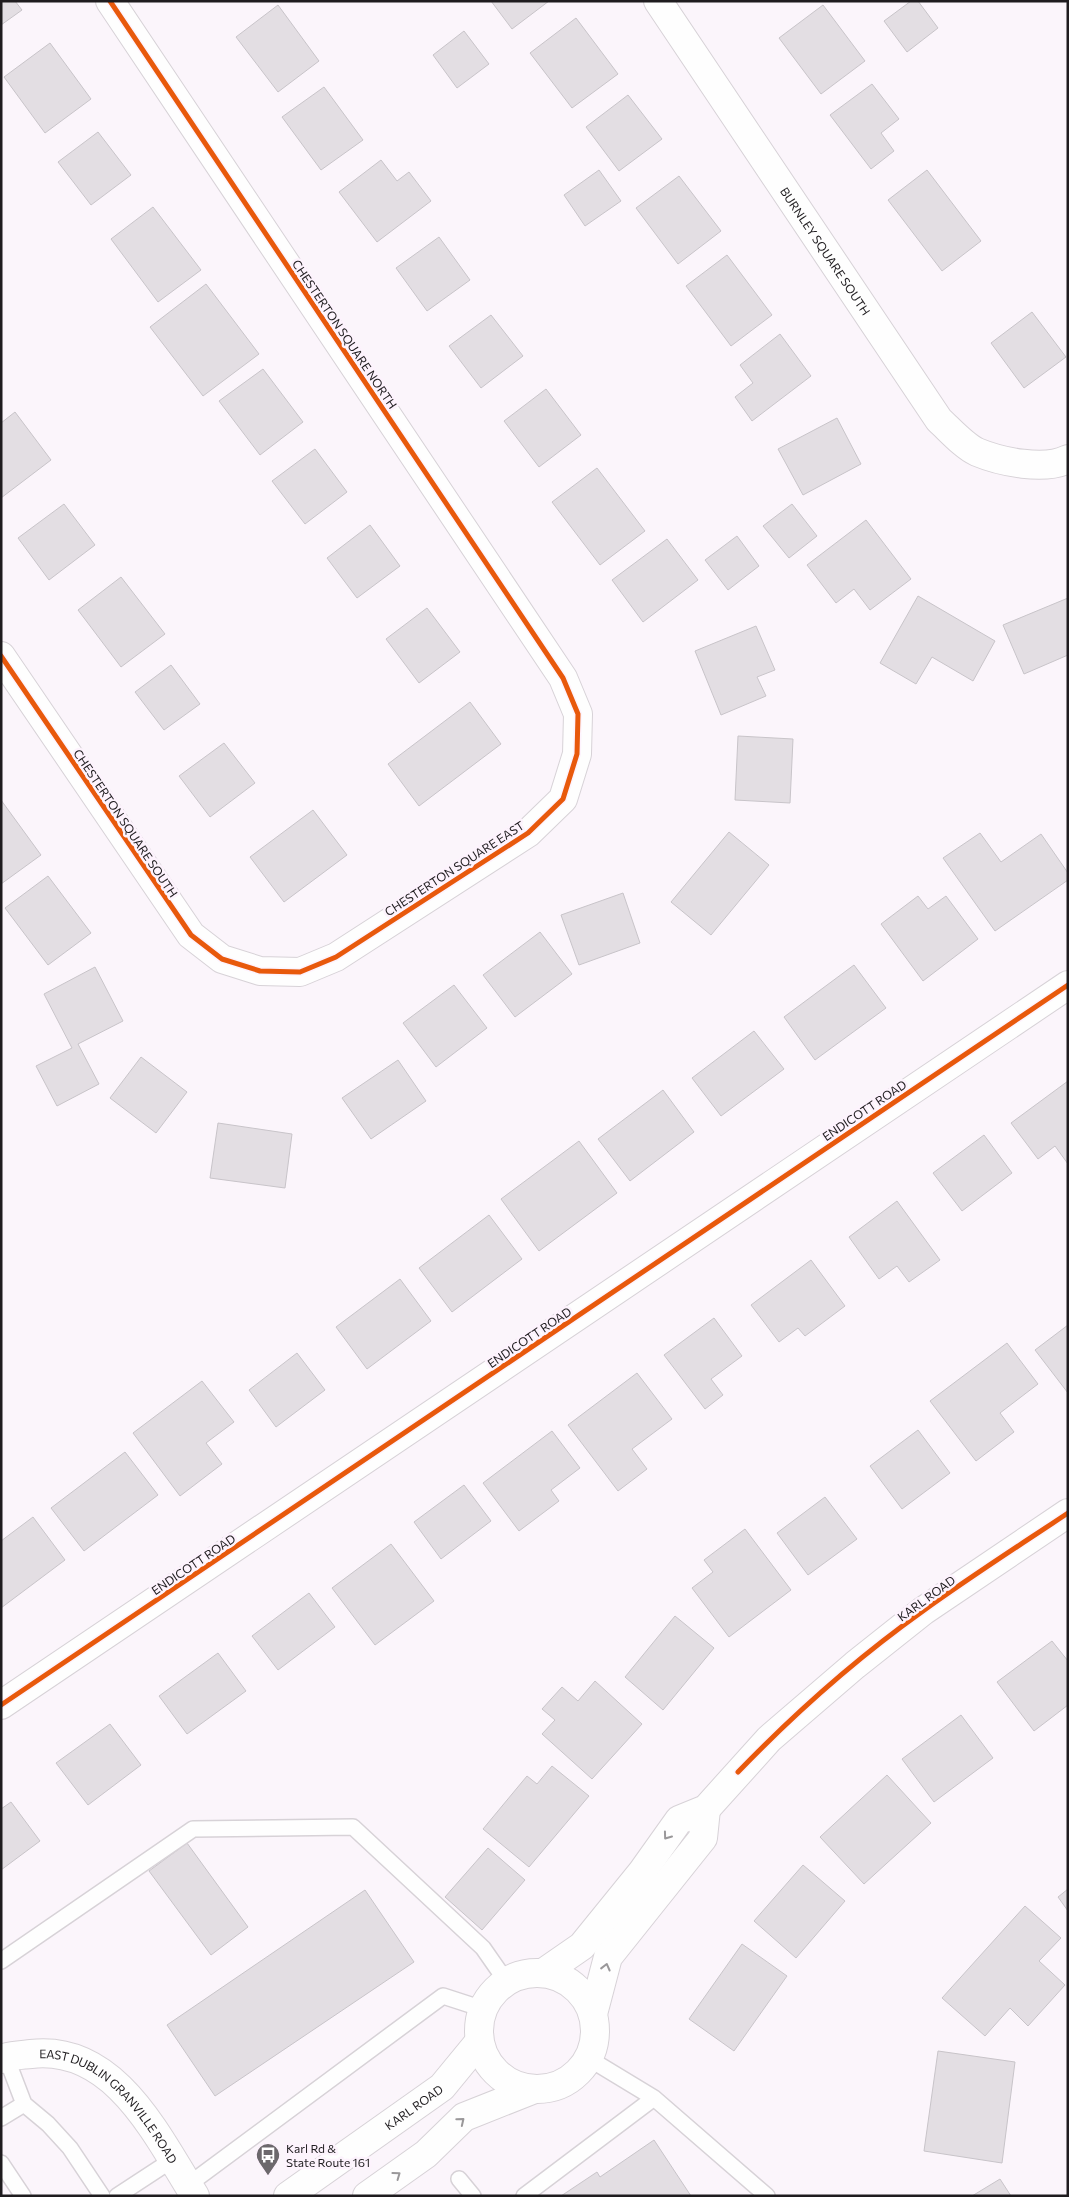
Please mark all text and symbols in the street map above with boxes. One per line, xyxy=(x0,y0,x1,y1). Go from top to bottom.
street label: BURNLEY SQUARE SOUTH xyxy=(778,184,874,318)
street label: CHESTERTON SQUARE NORTH xyxy=(290,257,400,411)
street label: CHESTERTON SQUARE SOUTH xyxy=(71,746,181,900)
street label: CHESTERTON SQUARE EAST xyxy=(382,818,527,918)
street label: ENDICOTT ROAD xyxy=(819,1077,909,1143)
street label: ENDICOTT ROAD xyxy=(484,1304,574,1370)
street label: ENDICOTT ROAD xyxy=(148,1531,238,1597)
street label: KARL ROAD xyxy=(894,1572,958,1624)
one-way arrow xyxy=(665,1830,673,1839)
one-way arrow xyxy=(600,1963,610,1971)
street label: EAST DUBLIN GRANVILLE ROAD xyxy=(39,2046,180,2166)
street label: KARL ROAD xyxy=(382,2082,446,2132)
one-way arrow xyxy=(455,2118,464,2126)
place label: Karl Rd & State Route 161 xyxy=(286,2141,370,2169)
bus stop icon: Karl Rd & State Route 161 xyxy=(255,2142,281,2176)
one-way arrow xyxy=(391,2172,400,2181)

